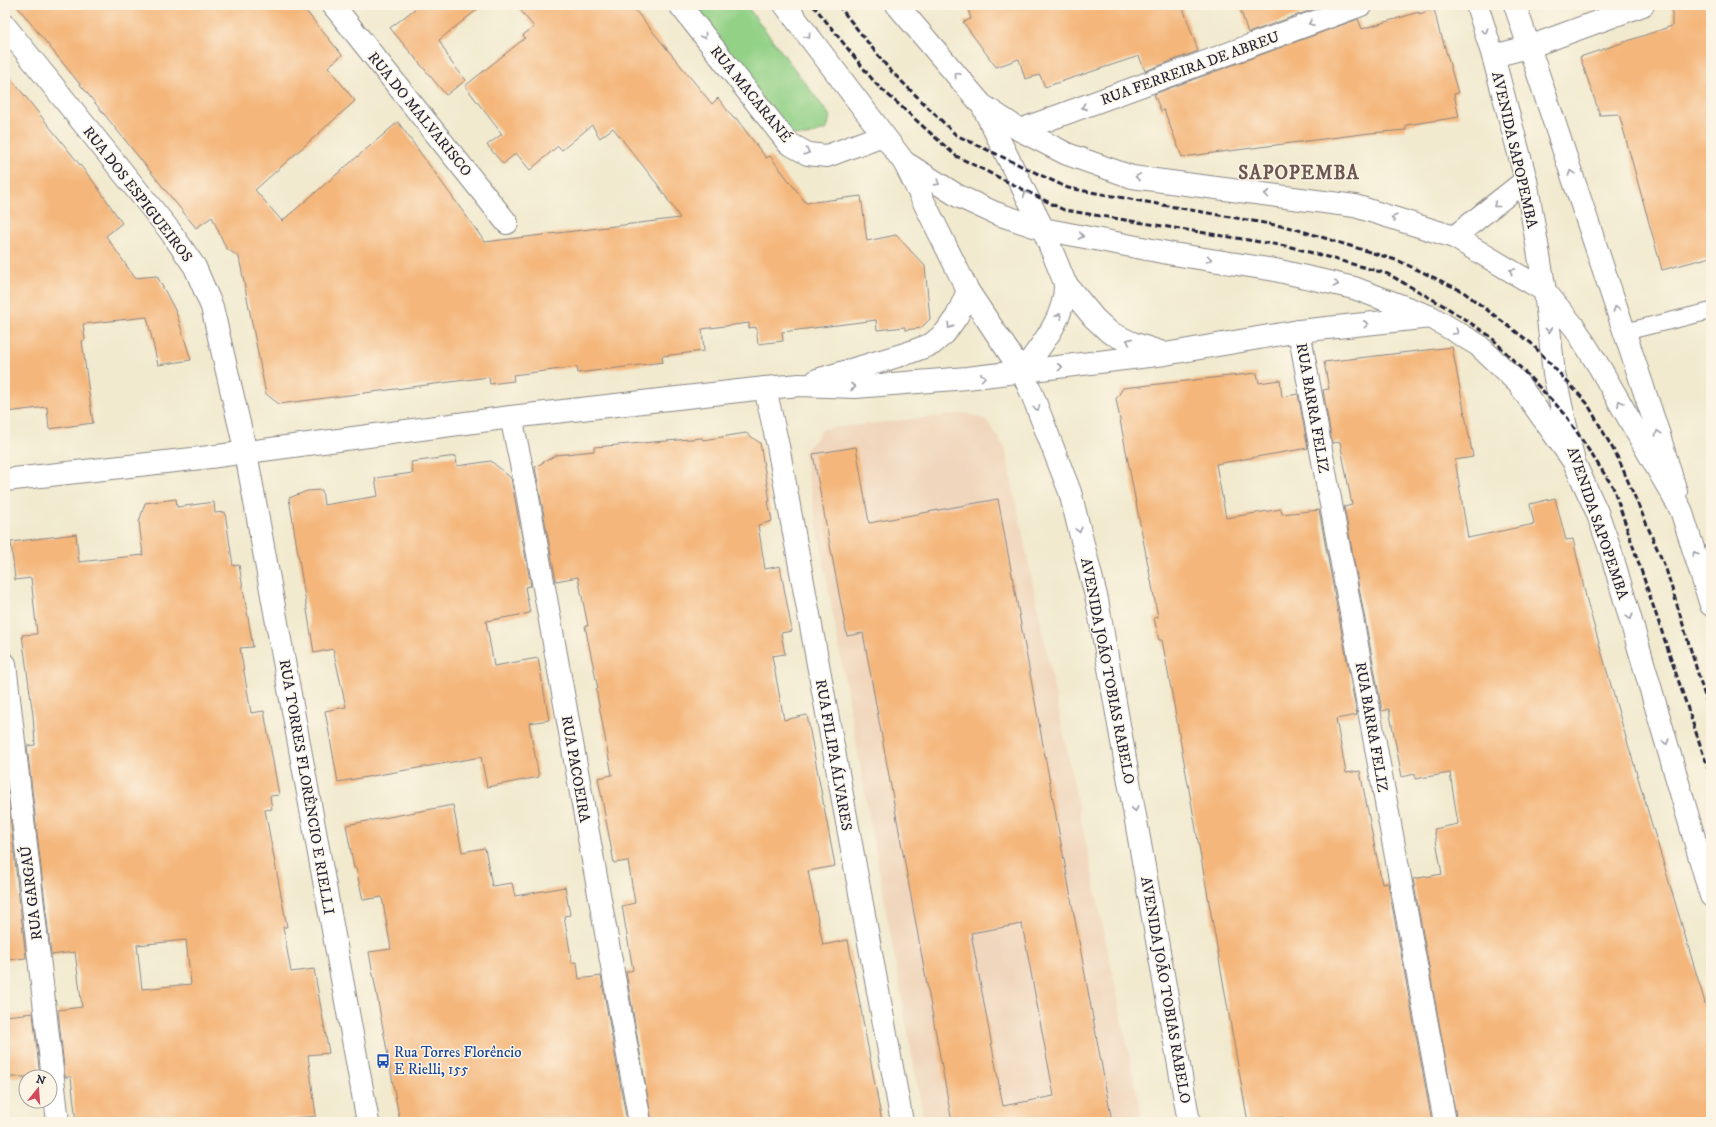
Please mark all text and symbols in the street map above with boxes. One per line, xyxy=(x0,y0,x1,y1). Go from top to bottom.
one-way arrow xyxy=(1308,19,1315,27)
street label: RUA FERREIRA DE ABREU xyxy=(1098,27,1283,110)
one-way arrow xyxy=(1480,27,1489,34)
one-way arrow xyxy=(699,31,706,38)
one-way arrow xyxy=(803,32,810,39)
street label: RUA MACARANÉ xyxy=(706,42,796,147)
street label: RUA DO MALVARISCO xyxy=(363,48,476,181)
street label: AVENIDA SAPOPEMBA xyxy=(1487,70,1542,231)
one-way arrow xyxy=(954,73,961,80)
one-way arrow xyxy=(1081,102,1088,110)
street label: RUA DOS ESPIGUEIROS xyxy=(79,123,197,266)
one-way arrow xyxy=(804,147,811,156)
district label: SAPOPEMBA xyxy=(1238,162,1360,185)
one-way arrow xyxy=(1567,170,1576,177)
one-way arrow xyxy=(1135,173,1141,182)
one-way arrow xyxy=(933,178,940,186)
one-way arrow xyxy=(1023,190,1031,198)
one-way arrow xyxy=(1263,190,1270,199)
one-way arrow xyxy=(1493,200,1500,207)
one-way arrow xyxy=(1391,214,1398,223)
one-way arrow xyxy=(1078,232,1084,240)
one-way arrow xyxy=(1206,254,1212,263)
one-way arrow xyxy=(1509,268,1516,275)
one-way arrow xyxy=(1333,279,1340,287)
one-way arrow xyxy=(1612,306,1621,313)
one-way arrow xyxy=(1054,313,1062,320)
one-way arrow xyxy=(1363,320,1369,329)
one-way arrow xyxy=(947,322,955,329)
one-way arrow xyxy=(1452,327,1459,335)
one-way arrow xyxy=(1545,327,1554,333)
one-way arrow xyxy=(1125,338,1133,346)
street label: RUA BARRA FELIZ xyxy=(1292,341,1333,475)
one-way arrow xyxy=(1057,363,1063,372)
one-way arrow xyxy=(980,372,986,381)
one-way arrow xyxy=(850,383,856,391)
one-way arrow xyxy=(1618,400,1625,407)
one-way arrow xyxy=(1033,404,1041,411)
one-way arrow xyxy=(1654,429,1662,436)
street label: AVENIDA SAPOPEMBA xyxy=(1562,444,1633,602)
one-way arrow xyxy=(1075,527,1083,534)
one-way arrow xyxy=(1691,551,1700,558)
street label: AVENIDA JOÃO TOBIAS RABELO xyxy=(1076,556,1140,786)
one-way arrow xyxy=(1625,613,1634,620)
street label: RUA TORRES FLORÊNCIO E RIELLI xyxy=(275,658,338,916)
street label: RUA BARRA FELIZ xyxy=(1351,660,1392,794)
street label: RUA FILIPA ÁLVARES xyxy=(811,678,857,832)
street label: RUA PACOEIRA xyxy=(557,714,594,824)
one-way arrow xyxy=(1661,738,1670,745)
one-way arrow xyxy=(1130,806,1138,812)
street label: RUA GARGAÚ xyxy=(15,844,47,941)
street label: AVENIDA JOÃO TOBIAS RABELO xyxy=(1136,875,1196,1105)
place label: Rua Torres Florêncio E Rielli, 155 xyxy=(394,1043,522,1079)
bus stop icon: Rua Torres Florêncio E Rielli, 155 xyxy=(375,1053,391,1069)
north arrow xyxy=(18,1069,58,1109)
text: N xyxy=(34,1072,47,1088)

